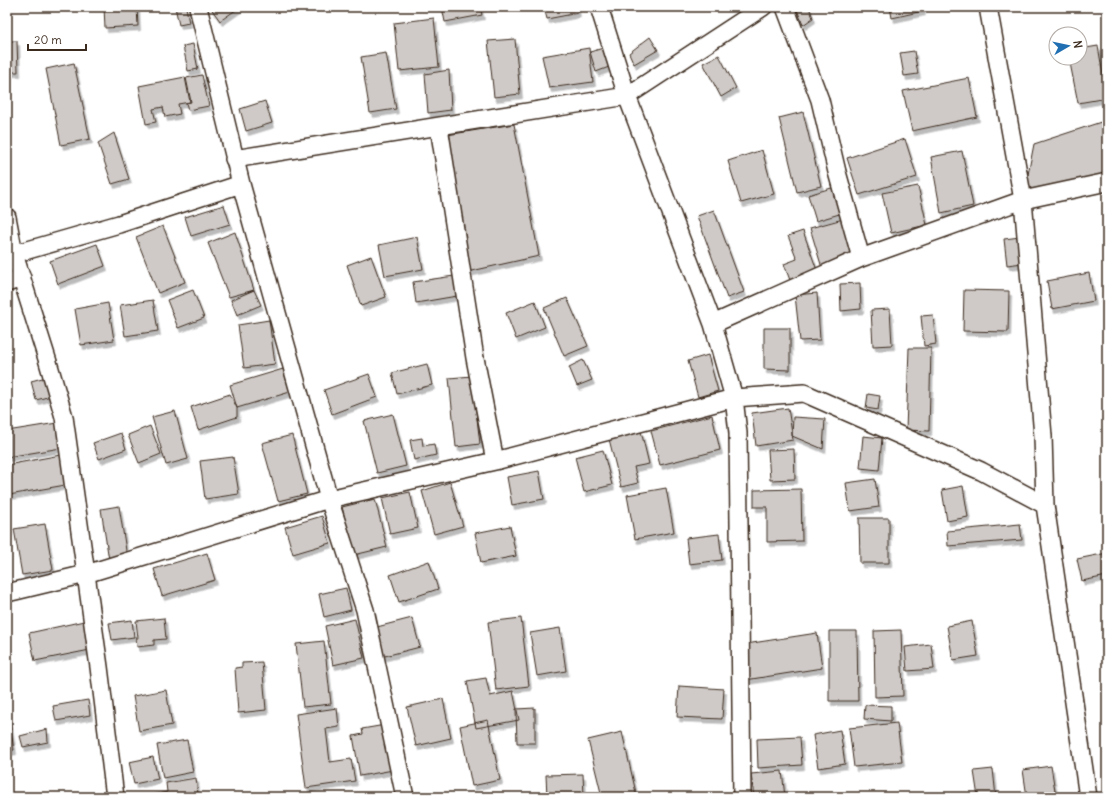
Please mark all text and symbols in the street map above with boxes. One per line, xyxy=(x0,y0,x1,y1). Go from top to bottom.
scale bar xyxy=(28,26,86,52)
north arrow xyxy=(1048,26,1088,66)
text: 20 m xyxy=(34,32,62,47)
text: N xyxy=(1070,40,1085,49)

